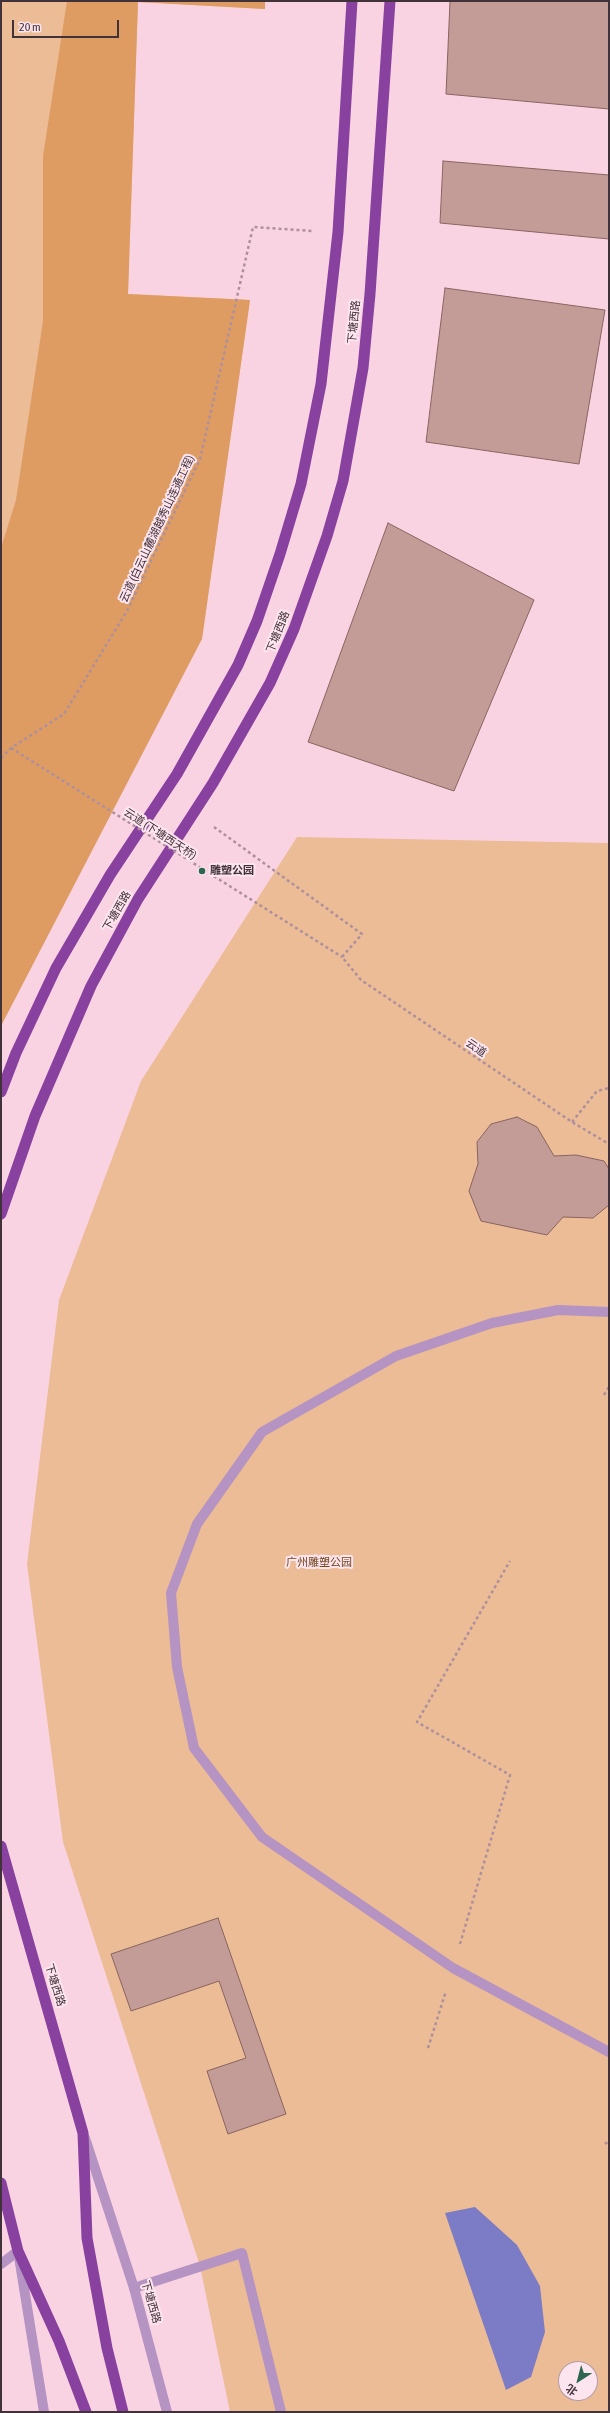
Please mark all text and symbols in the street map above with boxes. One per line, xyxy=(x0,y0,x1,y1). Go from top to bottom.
scale bar xyxy=(14,12,121,38)
text: 20 m xyxy=(19,20,41,34)
street label: 下塘西路 xyxy=(345,299,363,345)
street label: 云道 (白云山麓湖越秀山连通工程) xyxy=(117,453,197,605)
street label: 下塘西路 xyxy=(264,609,292,655)
street label: 云道 (下塘西天桥) xyxy=(121,806,199,862)
place label: 雕塑公园 xyxy=(210,864,254,878)
marker: 雕塑公园 xyxy=(197,866,207,876)
street label: 下塘西路 xyxy=(100,889,134,933)
street label: 云道 xyxy=(463,1036,489,1060)
park label: 广州雕塑公园 xyxy=(286,1556,352,1570)
street label: 下塘西路 xyxy=(42,1962,68,2008)
street label: 下塘西路 xyxy=(139,2279,163,2325)
north arrow xyxy=(558,2361,598,2401)
text: 北 xyxy=(564,2382,580,2398)

